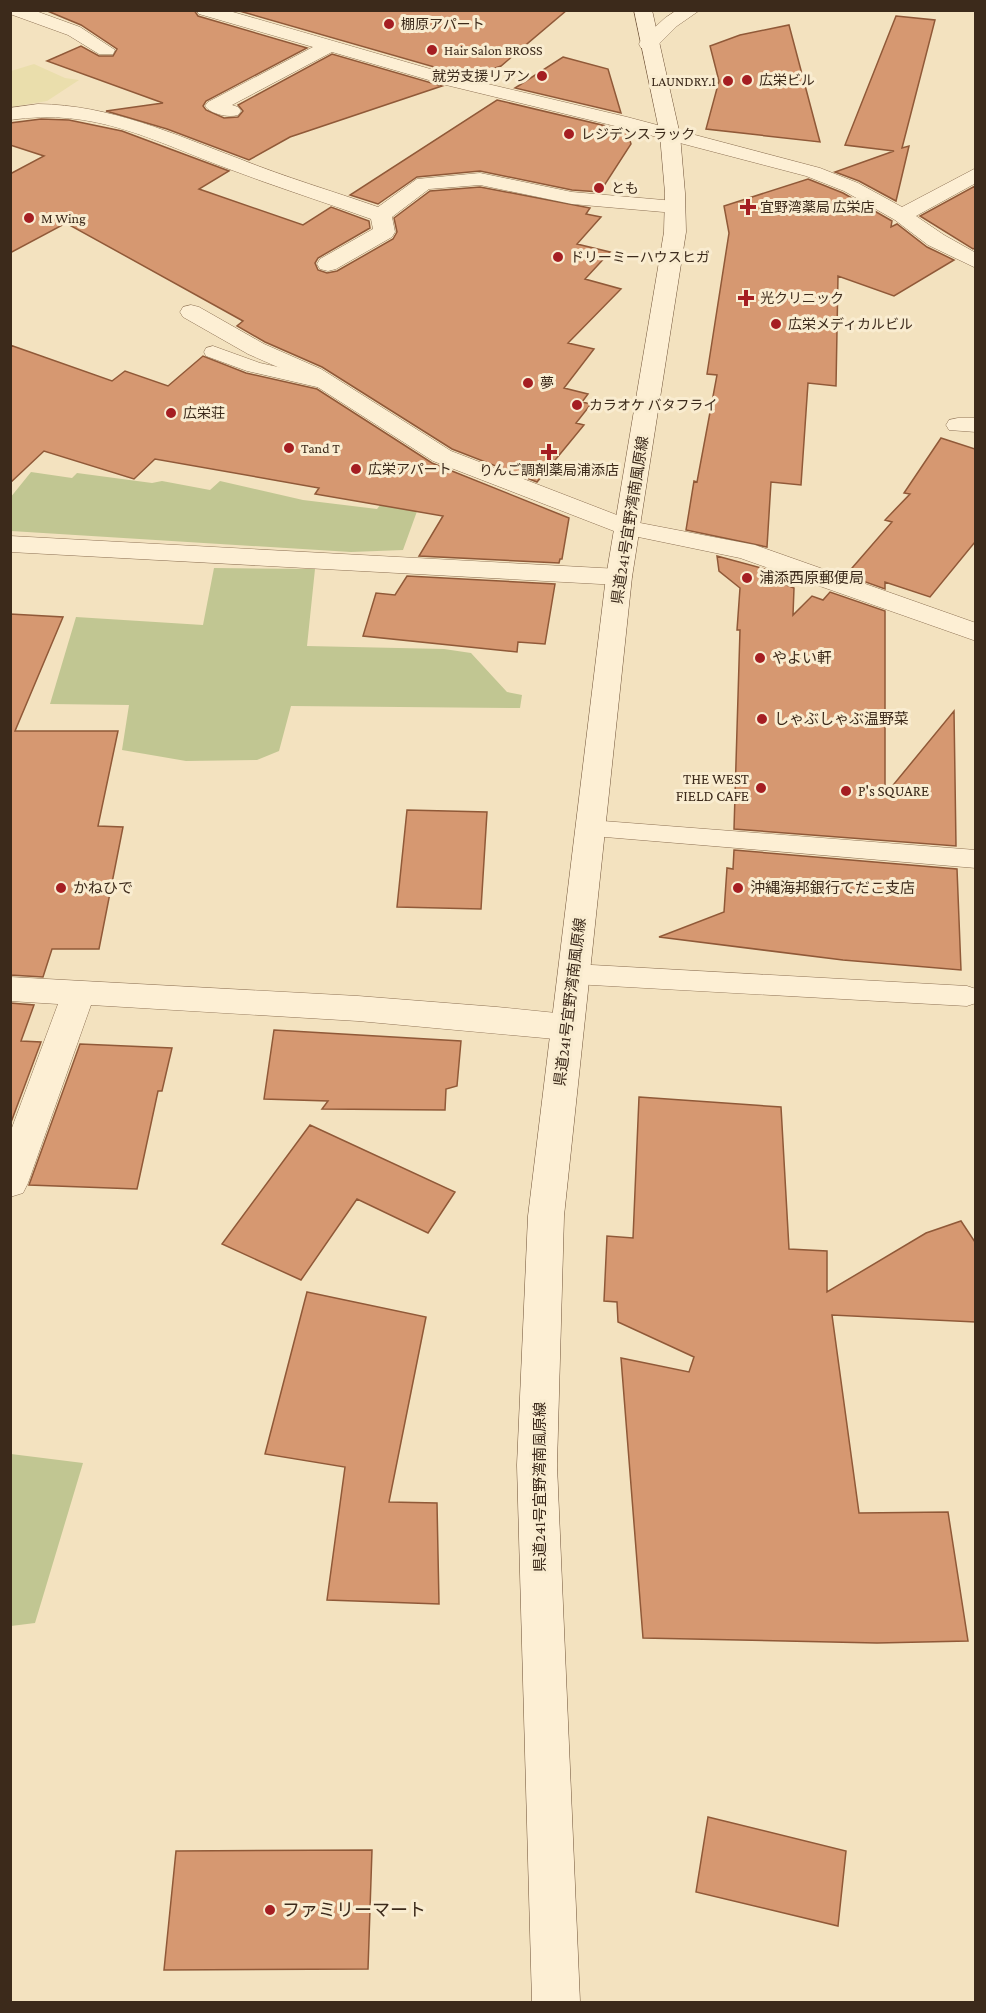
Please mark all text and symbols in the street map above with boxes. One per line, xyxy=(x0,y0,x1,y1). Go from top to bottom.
place label: 棚原アパート xyxy=(401,16,485,32)
marker: 棚原アパート xyxy=(382,17,396,31)
place label: Hair Salon BROSS xyxy=(444,42,543,58)
marker: Hair Salon BROSS xyxy=(425,43,439,57)
place label: 就労支援リアン xyxy=(433,68,530,84)
marker: 就労支援リアン xyxy=(535,69,549,83)
place label: 広栄ビル xyxy=(759,72,815,88)
place label: LAUNDRY.1 xyxy=(651,73,716,89)
marker: 広栄ビル xyxy=(740,73,754,87)
marker: LAUNDRY.1 xyxy=(721,74,735,88)
place label: レジデンス ラック xyxy=(581,126,695,142)
marker: レジデンス ラック xyxy=(562,127,576,141)
place label: とも xyxy=(611,180,639,196)
marker: とも xyxy=(592,181,606,195)
place label: 宜野湾薬局 広栄店 xyxy=(760,199,875,215)
marker: 宜野湾薬局 広栄店 xyxy=(741,200,755,214)
place label: M Wing xyxy=(41,210,86,226)
marker: M Wing xyxy=(22,211,36,225)
place label: ドリーミーハウスヒガ xyxy=(570,249,710,265)
marker: ドリーミーハウスヒガ xyxy=(551,250,565,264)
marker: 光クリニック xyxy=(737,289,755,307)
place label: 光クリニック xyxy=(760,290,844,306)
place label: 広栄メディカルビル xyxy=(788,316,913,332)
marker: 広栄メディカルビル xyxy=(769,317,783,331)
place label: 夢 xyxy=(540,375,554,391)
marker: 夢 xyxy=(521,376,535,390)
place label: カラオケ バタフライ xyxy=(589,397,718,413)
marker: カラオケ バタフライ xyxy=(570,398,584,412)
place label: 広栄荘 xyxy=(183,405,225,421)
marker: 広栄荘 xyxy=(164,406,178,420)
street label: 県道241号宜野湾南風原線 xyxy=(609,435,651,605)
place label: Tand T xyxy=(301,440,340,456)
marker: Tand T xyxy=(282,441,296,455)
marker: りんご調剤薬局浦添店 xyxy=(542,445,556,459)
place label: 広栄アパート xyxy=(368,461,452,477)
marker: 広栄アパート xyxy=(349,462,363,476)
place label: りんご調剤薬局浦添店 xyxy=(479,462,619,478)
place label: 浦添西原郵便局 xyxy=(759,569,864,586)
marker: 浦添西原郵便局 xyxy=(740,571,754,585)
place label: やよい軒 xyxy=(772,650,832,666)
marker: やよい軒 xyxy=(753,651,767,665)
place label: しゃぶしゃぶ温野菜 xyxy=(774,711,909,727)
marker: しゃぶしゃぶ温野菜 xyxy=(755,712,769,726)
place label: THE WEST FIELD CAFE xyxy=(676,771,749,804)
marker: THE WEST FIELD CAFE xyxy=(754,781,768,795)
place label: P's SQUARE xyxy=(858,783,929,799)
marker: P's SQUARE xyxy=(839,784,853,798)
place label: かねひで xyxy=(73,880,133,896)
place label: 沖縄海邦銀行てだこ支店 xyxy=(750,880,915,896)
marker: かねひで xyxy=(54,881,68,895)
marker: 沖縄海邦銀行てだこ支店 xyxy=(731,881,745,895)
street label: 県道241号宜野湾南風原線 xyxy=(552,917,588,1087)
street label: 県道241号宜野湾南風原線 xyxy=(532,1402,548,1572)
place label: ファミリーマート xyxy=(282,1900,426,1920)
marker: ファミリーマート xyxy=(263,1903,277,1917)

